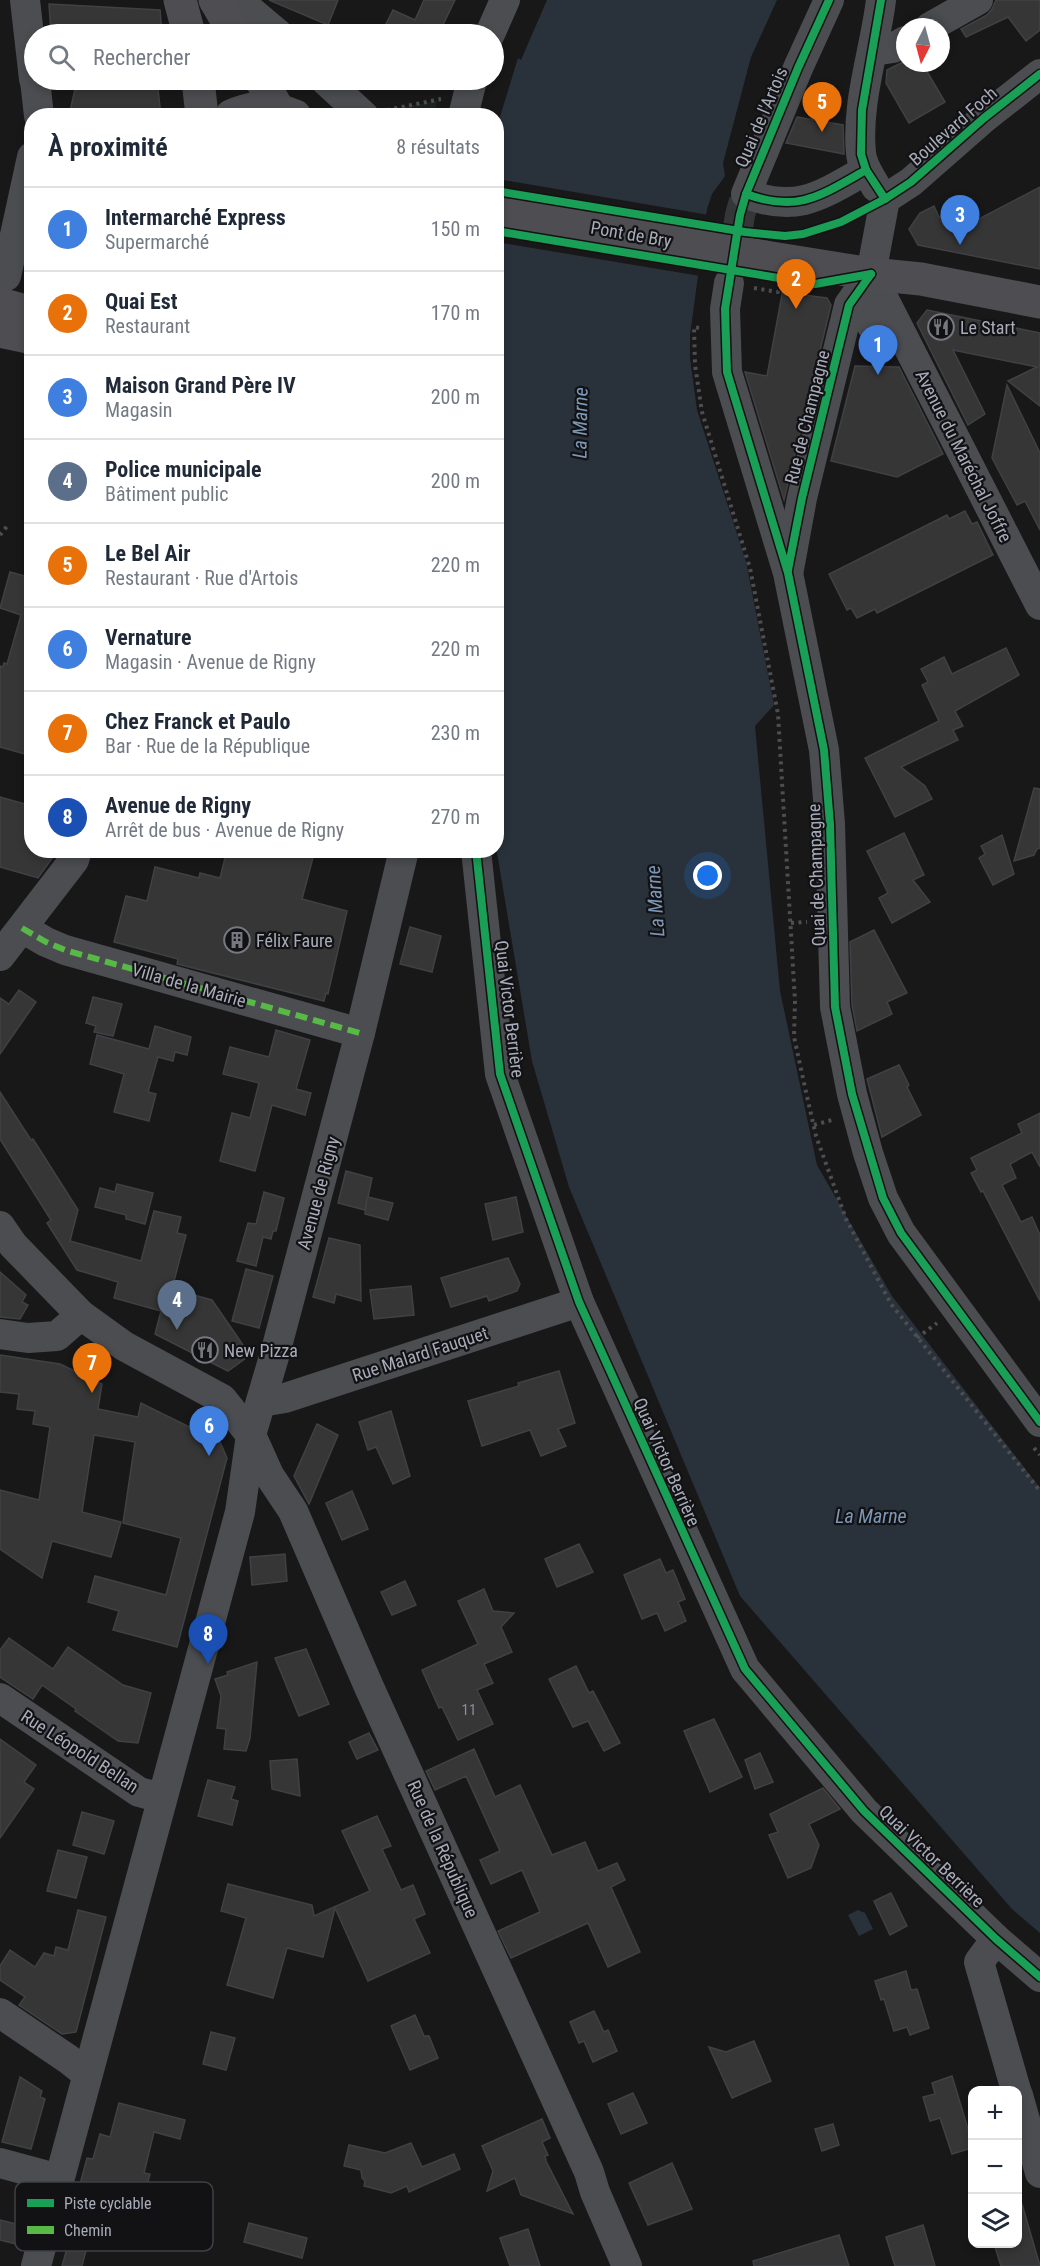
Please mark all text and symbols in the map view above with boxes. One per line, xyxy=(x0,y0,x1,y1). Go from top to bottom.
north arrow xyxy=(896,18,950,72)
search box xyxy=(24,24,504,90)
icon: search xyxy=(45,41,78,74)
text: Rechercher xyxy=(93,45,190,70)
street label: Quai de l'Artois xyxy=(730,64,792,170)
pin: 5 xyxy=(802,82,842,132)
street label: Boulevard Foch xyxy=(905,82,1001,170)
text: À proximité xyxy=(48,132,168,162)
text: 8 résultats xyxy=(396,135,480,159)
pin: 3 xyxy=(940,196,980,245)
text: Intermarché Express xyxy=(105,205,286,230)
text: 1 xyxy=(62,217,73,241)
text: 150 m xyxy=(431,217,480,241)
street label: Pont de Bry xyxy=(589,217,673,252)
text: Supermarché xyxy=(105,230,209,254)
pin: 2 xyxy=(776,260,816,309)
text: Quai Est xyxy=(105,289,178,314)
text: 2 xyxy=(62,301,73,325)
text: 170 m xyxy=(431,301,480,325)
restaurant icon: Le Start xyxy=(926,312,956,342)
text: Restaurant xyxy=(105,314,190,338)
place label: Le Start xyxy=(960,317,1016,338)
pin: 1 xyxy=(858,326,898,375)
street label: Rue de Champagne xyxy=(780,348,834,486)
street label: Avenue du Maréchal Joffre xyxy=(911,366,1017,546)
text: Maison Grand Père IV xyxy=(105,373,296,398)
text: 3 xyxy=(62,385,73,409)
text: 200 m xyxy=(431,385,480,409)
water label: La Marne xyxy=(567,387,593,459)
text: Magasin xyxy=(105,398,173,422)
text: Police municipale xyxy=(105,457,262,482)
text: 4 xyxy=(62,469,73,493)
text: 200 m xyxy=(431,469,480,493)
text: Bâtiment public xyxy=(105,482,228,506)
text: Le Bel Air xyxy=(105,541,191,566)
text: 5 xyxy=(62,553,73,577)
text: 220 m xyxy=(431,553,480,577)
text: Restaurant · Rue d'Artois xyxy=(105,566,298,590)
text: Vernature xyxy=(105,625,191,650)
text: 6 xyxy=(62,637,73,661)
text: 220 m xyxy=(431,637,480,661)
text: Magasin · Avenue de Rigny xyxy=(105,650,316,674)
text: Chez Franck et Paulo xyxy=(105,709,290,734)
text: 7 xyxy=(62,721,73,745)
text: 230 m xyxy=(431,721,480,745)
text: Bar · Rue de la République xyxy=(105,734,310,758)
text: Avenue de Rigny xyxy=(105,793,251,818)
street label: Quai de Champagne xyxy=(803,803,829,947)
text: 8 xyxy=(62,805,73,829)
text: 270 m xyxy=(431,805,480,829)
text: Arrêt de bus · Avenue de Rigny xyxy=(105,818,344,842)
your location xyxy=(693,861,722,890)
water label: La Marne xyxy=(641,865,669,937)
building icon: Félix Faure xyxy=(222,925,252,955)
place label: Félix Faure xyxy=(256,930,333,951)
street label: Quai Victor Berrière xyxy=(491,939,529,1079)
street label: Villa de la Mairie xyxy=(129,959,249,1011)
street label: Avenue de Rigny xyxy=(293,1134,343,1252)
pin: 4 xyxy=(158,1280,196,1330)
street label: Rue Malard Fauquet xyxy=(350,1322,490,1386)
restaurant icon: New Pizza xyxy=(190,1335,220,1365)
place label: New Pizza xyxy=(224,1340,298,1361)
pin: 7 xyxy=(72,1344,112,1393)
street label: Quai Victor Berrière xyxy=(629,1395,705,1529)
pin: 6 xyxy=(190,1406,228,1456)
water label: La Marne xyxy=(835,1504,907,1528)
pin: 8 xyxy=(188,1614,228,1664)
house number: 11 xyxy=(462,1701,476,1719)
street label: Rue Léopold Bellan xyxy=(17,1705,143,1797)
street label: Rue de la République xyxy=(403,1777,483,1921)
street label: Quai Victor Berrière xyxy=(875,1800,989,1912)
map controls xyxy=(968,2086,1022,2248)
button: + xyxy=(968,2086,1022,2140)
button: − xyxy=(968,2140,1022,2194)
legend xyxy=(15,2182,213,2251)
text: Piste cyclable xyxy=(64,2194,151,2213)
button: layers xyxy=(968,2194,1022,2248)
text: Chemin xyxy=(64,2221,112,2240)

